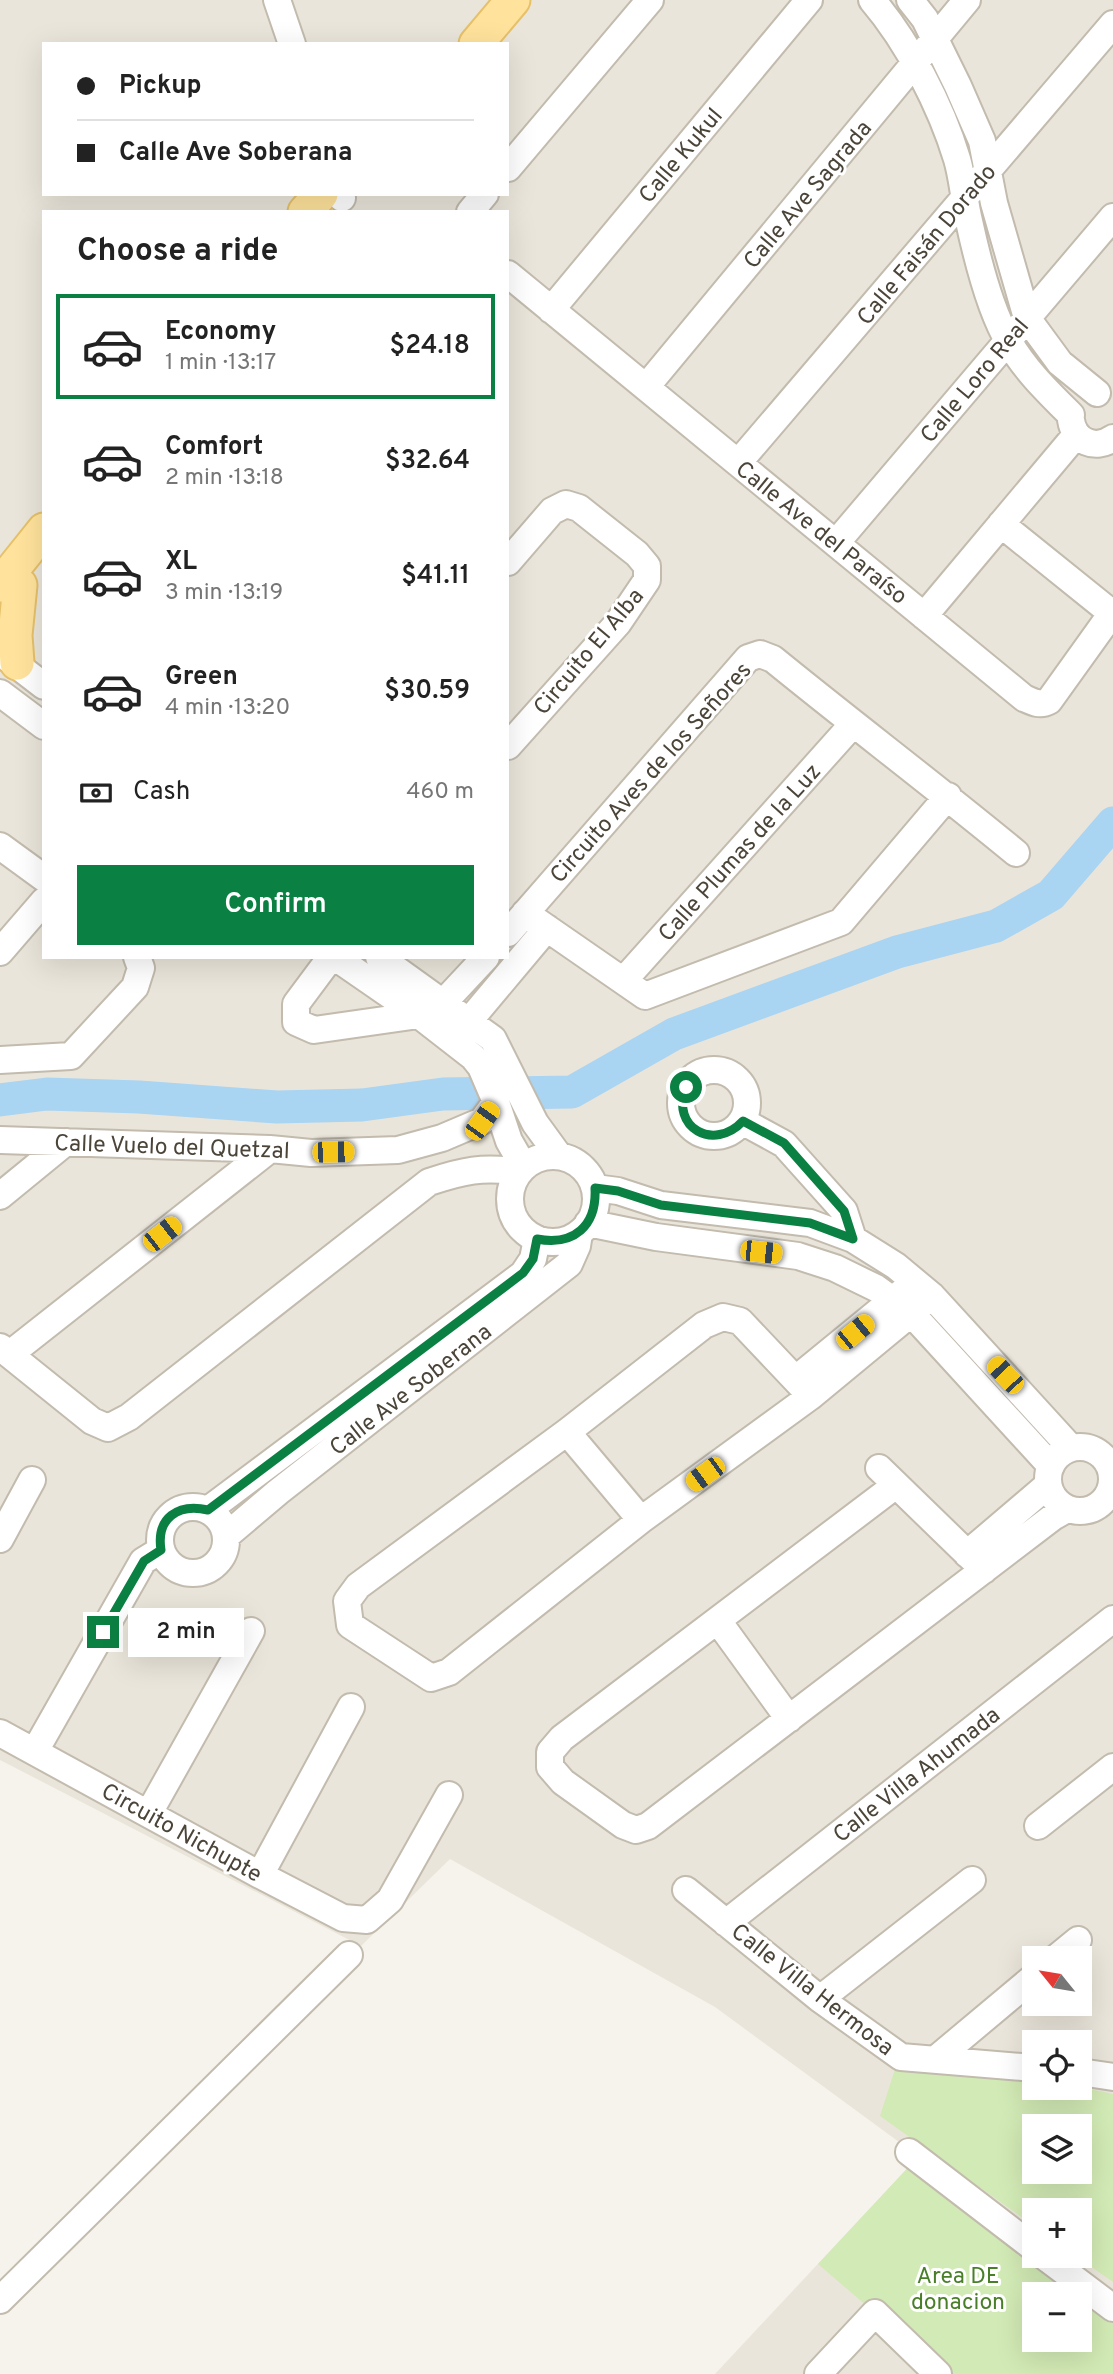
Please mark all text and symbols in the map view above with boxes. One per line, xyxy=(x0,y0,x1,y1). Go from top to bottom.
text: Pickup xyxy=(119,70,202,103)
street label: Calle Kukul xyxy=(634,103,730,210)
street label: Calle Ave Sagrada xyxy=(738,115,880,276)
text: Calle Ave Soberana xyxy=(119,137,353,170)
street label: Calle Faisán Dorado xyxy=(852,159,1004,332)
text: Choose a ride xyxy=(77,232,278,272)
street label: Calle Loro Real xyxy=(915,313,1037,450)
icon: car xyxy=(81,315,144,378)
text: Economy xyxy=(165,316,276,349)
text: $24.18 xyxy=(390,330,470,363)
text: 1 min · 13:17 xyxy=(165,349,276,378)
icon: car xyxy=(81,430,144,493)
text: Comfort xyxy=(165,431,263,464)
text: $32.64 xyxy=(385,445,470,478)
street label: Calle Ave del Paraíso xyxy=(729,456,912,612)
text: 2 min · 13:18 xyxy=(165,464,284,493)
icon: car xyxy=(81,545,144,608)
text: XL xyxy=(165,546,197,579)
text: $41.11 xyxy=(401,560,470,593)
text: 3 min · 13:19 xyxy=(165,579,283,608)
street label: Circuito El Alba xyxy=(528,583,652,722)
street label: Circuito Aves de los Señores xyxy=(545,657,759,890)
icon: car xyxy=(81,660,144,723)
text: Green xyxy=(165,661,238,694)
text: $30.59 xyxy=(384,675,470,708)
text: 4 min · 13:20 xyxy=(165,694,290,723)
street label: Calle Plumas de la Luz xyxy=(653,759,829,949)
icon: cash xyxy=(77,774,115,812)
text: Cash xyxy=(133,776,190,809)
text: 460 m xyxy=(406,778,474,807)
button: Confirm xyxy=(77,865,474,945)
route start xyxy=(670,1071,702,1103)
car xyxy=(462,1098,503,1144)
street label: Calle Vuelo del Quetzal xyxy=(54,1130,290,1167)
car xyxy=(312,1141,355,1163)
car xyxy=(139,1213,186,1255)
car xyxy=(740,1239,783,1265)
car xyxy=(833,1311,878,1353)
street label: Calle Ave Soberana xyxy=(325,1319,498,1463)
car xyxy=(983,1352,1028,1398)
car xyxy=(682,1453,729,1495)
callout: 2 min xyxy=(128,1608,243,1656)
route end xyxy=(87,1616,119,1648)
text: 2 min xyxy=(156,1618,216,1647)
street label: Calle Villa Ahumada xyxy=(828,1702,1007,1850)
street label: Circuito Nichupte xyxy=(95,1778,266,1890)
street label: Calle Villa Hermosa xyxy=(724,1918,899,2064)
north arrow xyxy=(1022,1946,1092,2016)
map controls xyxy=(1022,1946,1092,2352)
button: locate xyxy=(1022,2030,1092,2100)
button: layers xyxy=(1022,2114,1092,2184)
button: + xyxy=(1022,2198,1092,2268)
park label: Area DE donacion xyxy=(911,2263,1005,2318)
button: − xyxy=(1022,2282,1092,2352)

